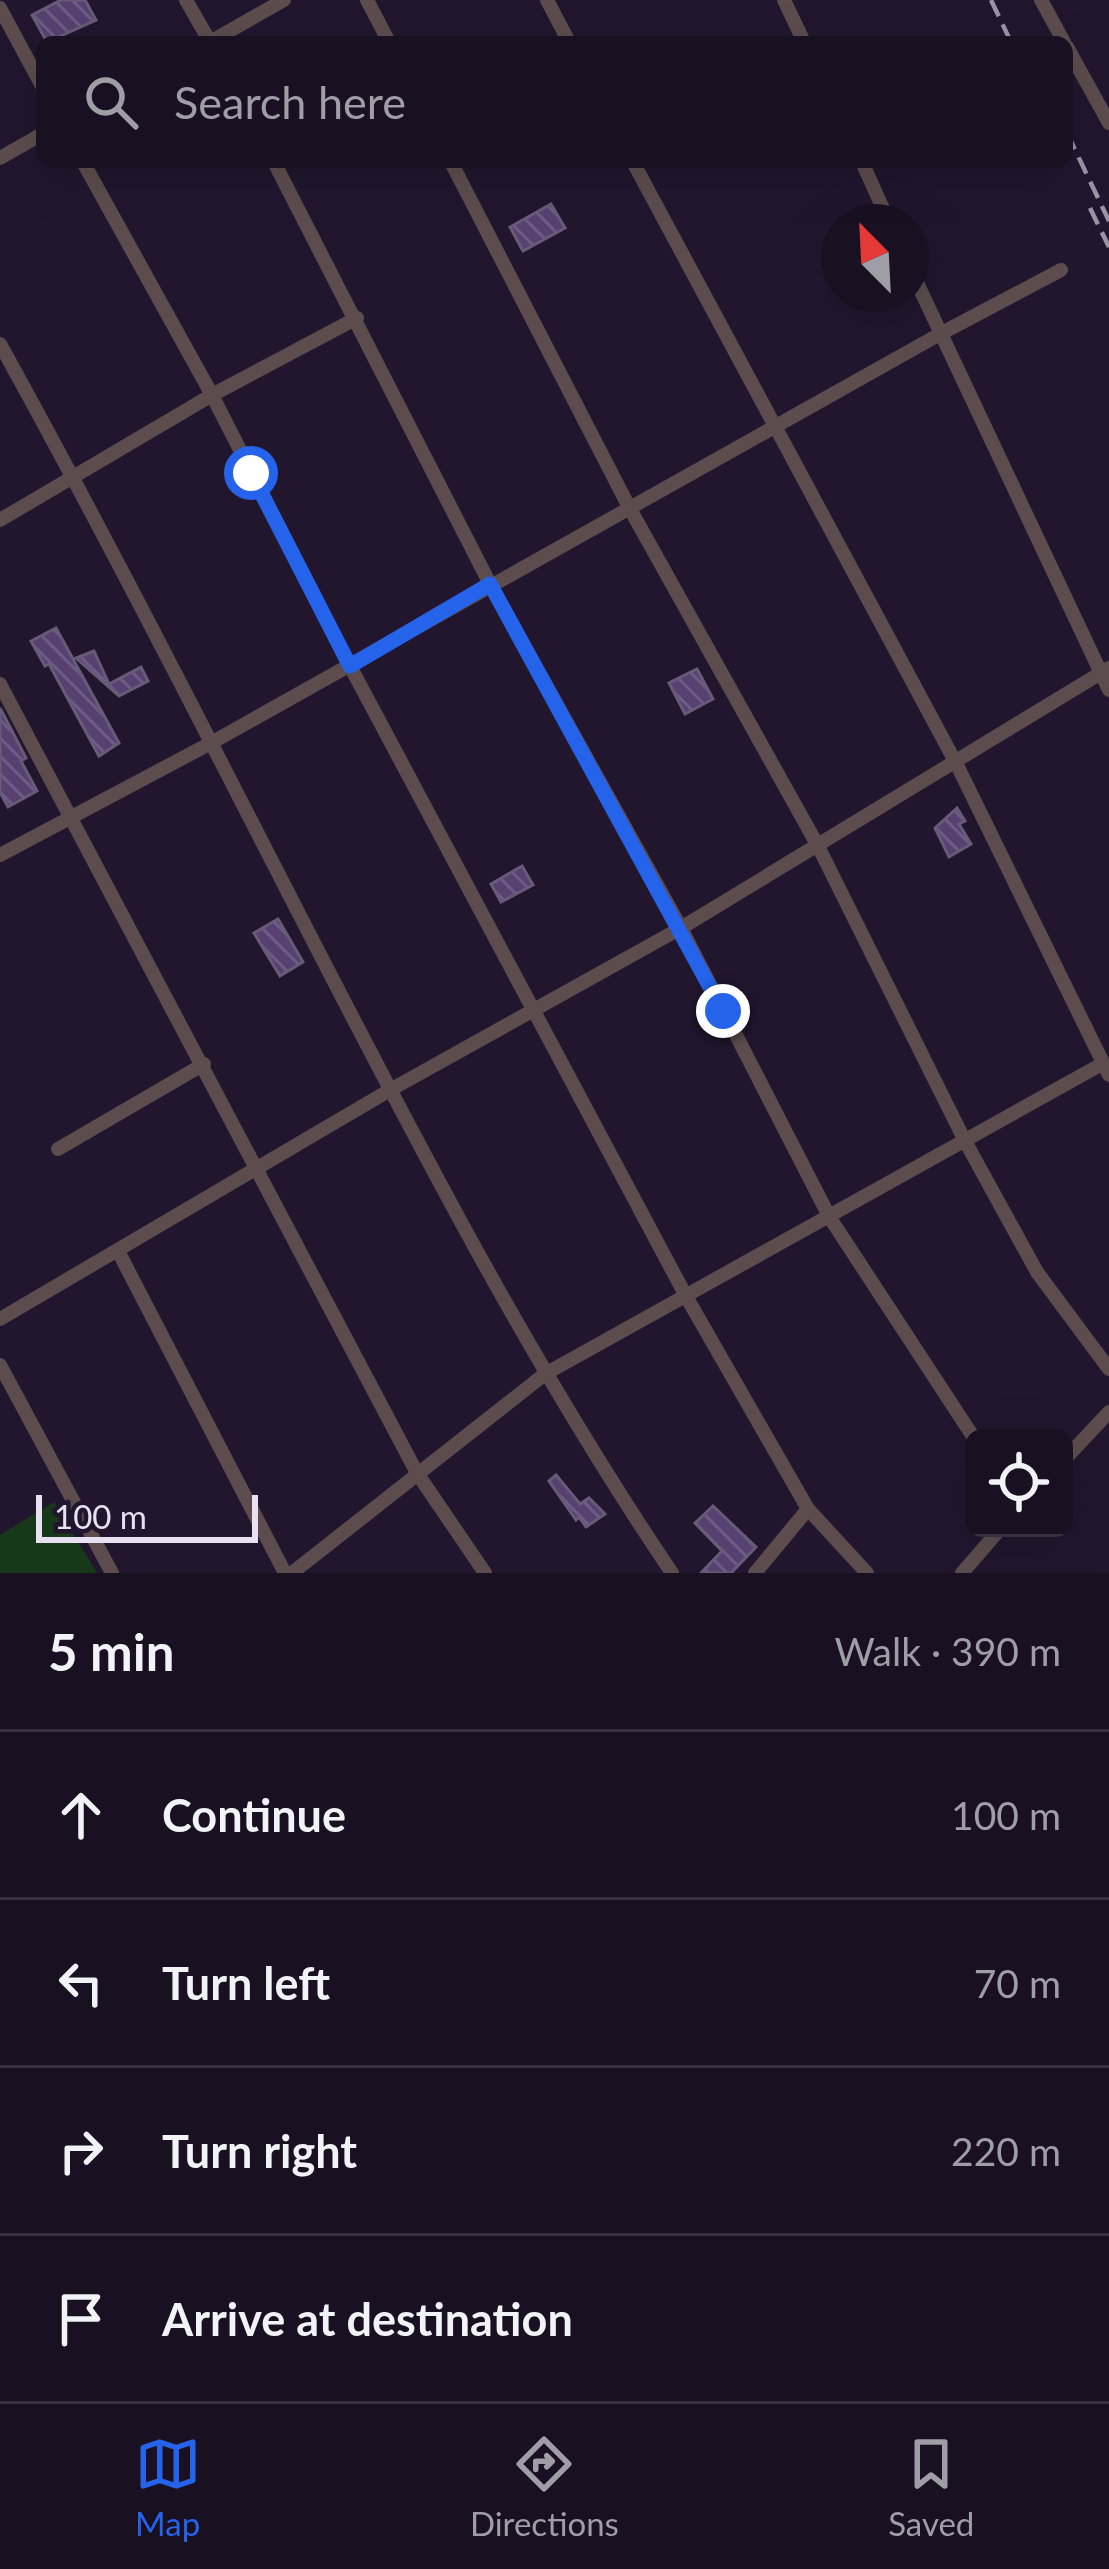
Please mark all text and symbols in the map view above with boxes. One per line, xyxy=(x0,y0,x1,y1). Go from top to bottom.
search box xyxy=(36,36,1073,168)
icon: search xyxy=(78,69,144,135)
text: Search here xyxy=(174,75,406,129)
north arrow xyxy=(821,204,929,312)
route start xyxy=(224,446,278,500)
route end xyxy=(696,984,750,1038)
map controls xyxy=(965,1429,1073,1537)
button: locate xyxy=(965,1429,1073,1537)
scale bar xyxy=(36,1489,258,1542)
text: 100 m xyxy=(54,1496,147,1536)
text: 5 min xyxy=(48,1621,174,1682)
text: Walk · 390 m xyxy=(834,1628,1061,1674)
icon: ahead xyxy=(48,1782,114,1848)
text: Continue xyxy=(162,1788,346,1842)
text: 100 m xyxy=(951,1792,1061,1838)
icon: left xyxy=(48,1950,114,2016)
text: Turn left xyxy=(162,1956,330,2010)
text: 70 m xyxy=(974,1960,1061,2006)
icon: right xyxy=(48,2118,114,2184)
text: Turn right xyxy=(162,2124,357,2178)
text: 220 m xyxy=(951,2128,1061,2174)
icon: arrive xyxy=(48,2286,114,2352)
text: Arrive at destination xyxy=(162,2292,573,2346)
tab: Map xyxy=(135,2431,201,2543)
tab: Directions xyxy=(470,2431,619,2543)
tab: Saved xyxy=(888,2431,974,2543)

